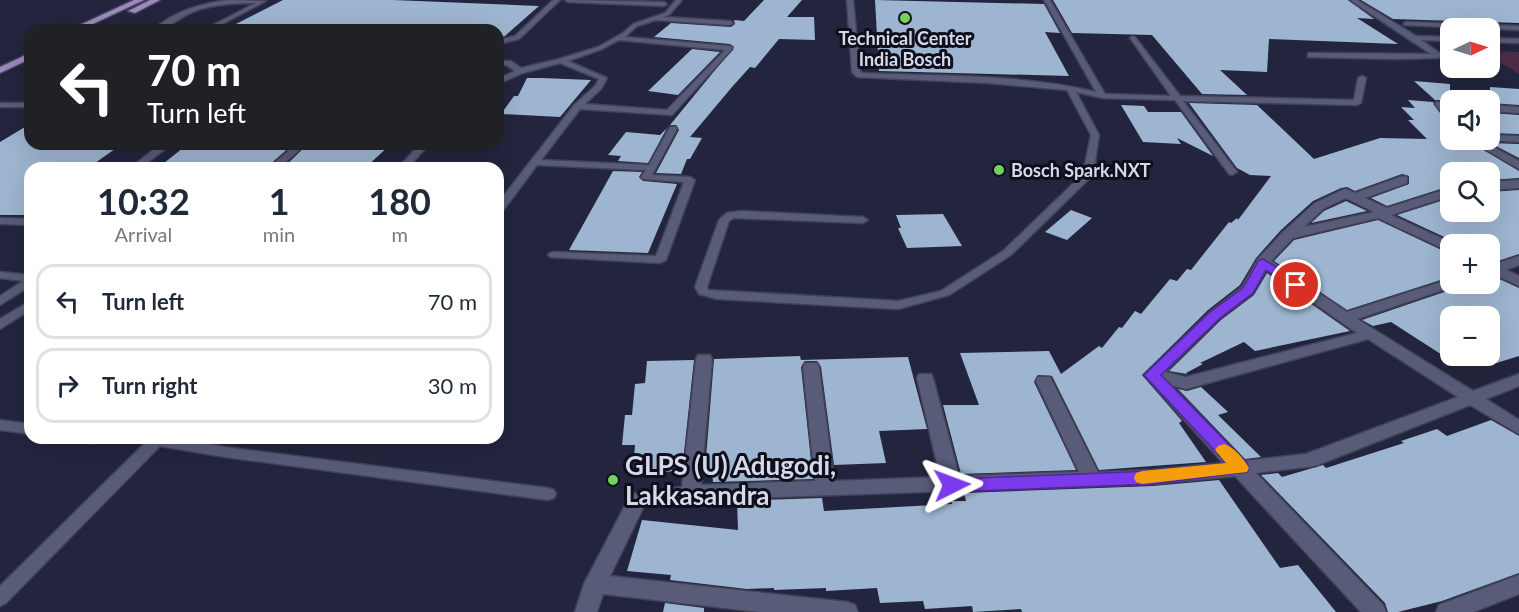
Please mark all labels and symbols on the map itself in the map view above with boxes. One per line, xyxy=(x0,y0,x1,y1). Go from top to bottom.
marker: Technical Center India Bosch xyxy=(898,11,912,25)
north arrow xyxy=(1440,18,1500,78)
place label: Technical Center India Bosch xyxy=(839,27,972,70)
place label: Bosch Spark.NXT xyxy=(1011,159,1151,181)
marker: Bosch Spark.NXT xyxy=(992,163,1006,177)
pin xyxy=(1270,259,1321,310)
place label: GLPS (U) Adugodi, Lakkasandra xyxy=(625,449,836,511)
position arrow xyxy=(920,453,984,517)
marker: GLPS (U) Adugodi, Lakkasandra xyxy=(606,473,620,487)

